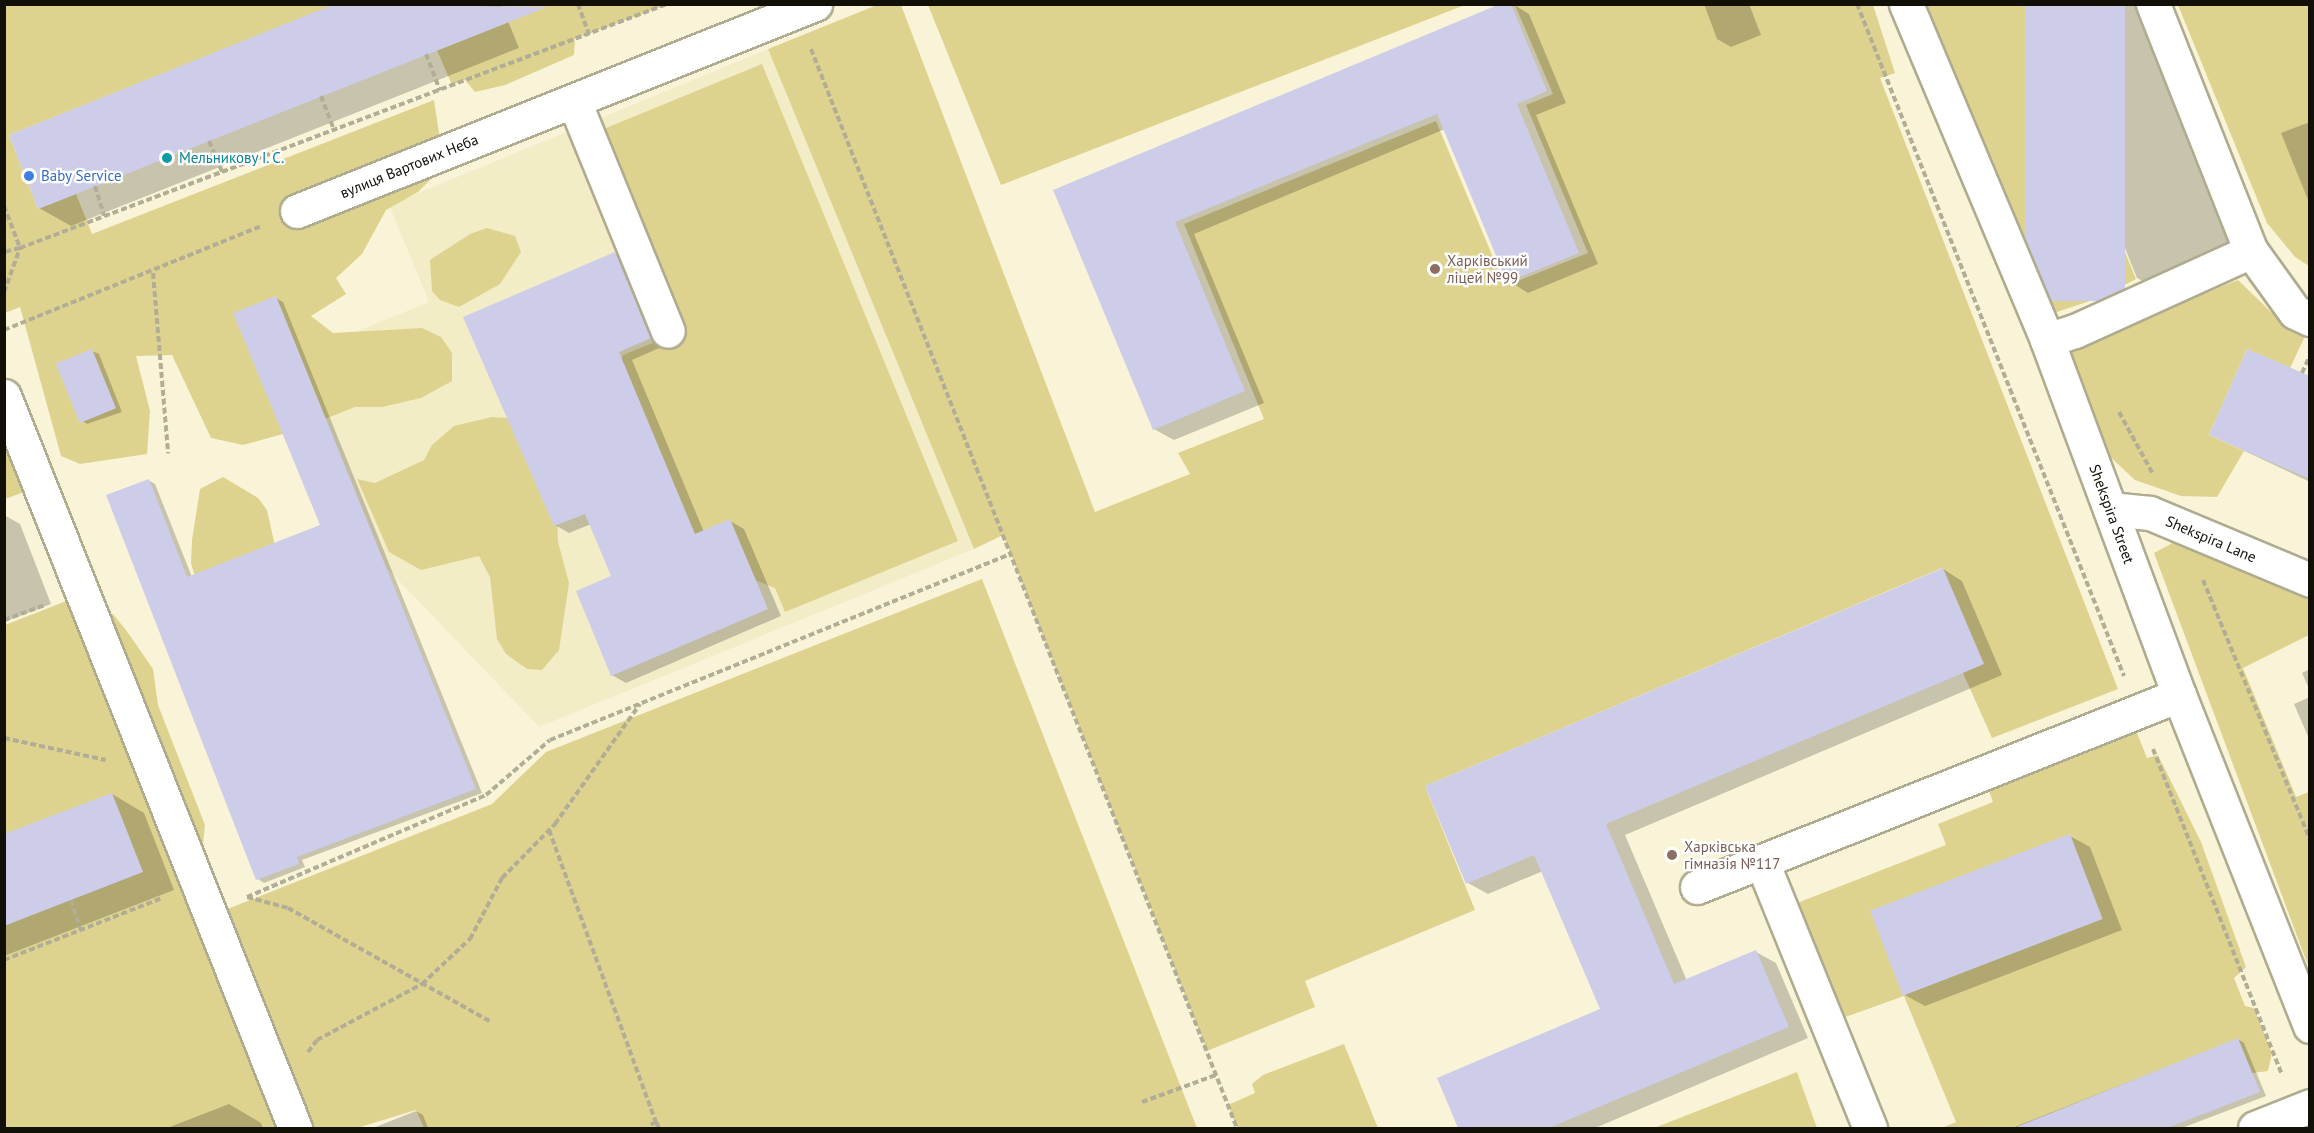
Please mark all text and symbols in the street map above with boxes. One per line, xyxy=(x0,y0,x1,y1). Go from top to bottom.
street label: вулиця Вартових Неба xyxy=(337,130,481,202)
place label: Мельникову І. С. xyxy=(179,149,286,167)
marker: Мельникову І. С. xyxy=(160,151,174,165)
place label: Baby Service xyxy=(41,167,122,185)
marker: Baby Service xyxy=(22,169,36,183)
place label: Харківський ліцей №99 xyxy=(1447,251,1528,286)
marker: Харківський ліцей №99 xyxy=(1428,262,1442,276)
street label: Shekspira Street xyxy=(2086,462,2138,566)
street label: Shekspira Lane xyxy=(2163,512,2259,566)
place label: Харківська гімназія №117 xyxy=(1684,837,1780,872)
marker: Харківська гімназія №117 xyxy=(1665,848,1679,862)

